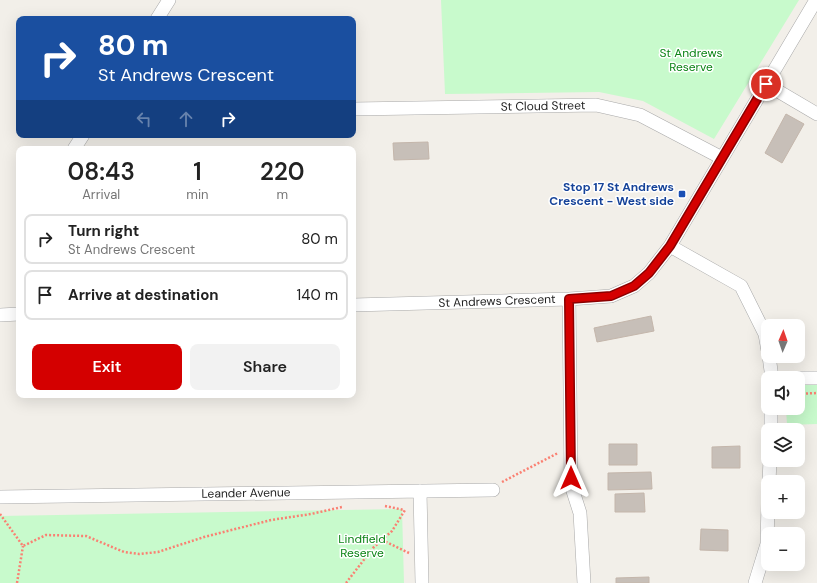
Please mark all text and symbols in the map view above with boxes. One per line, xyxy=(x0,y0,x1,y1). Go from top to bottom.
text: 80 m xyxy=(98,27,168,64)
icon: right xyxy=(32,32,84,84)
park label: St Andrews Reserve xyxy=(659,45,723,75)
text: St Andrews Crescent xyxy=(98,63,274,87)
pin xyxy=(749,67,783,101)
icon: arrive xyxy=(755,73,777,95)
street label: St Cloud Street xyxy=(500,97,586,115)
icon: left xyxy=(133,108,155,130)
icon: ahead xyxy=(175,108,197,130)
icon: right xyxy=(217,108,239,130)
text: 08:43 xyxy=(68,156,135,187)
text: 1 xyxy=(193,156,202,187)
text: 220 xyxy=(260,156,304,187)
place label: Stop 17 St Andrews Crescent - West side xyxy=(549,179,674,209)
text: Arrival xyxy=(82,186,120,203)
text: min xyxy=(186,186,209,203)
text: m xyxy=(276,186,288,203)
marker: Stop 17 St Andrews Crescent - West side xyxy=(677,189,687,199)
text: Turn right xyxy=(68,221,139,241)
icon: right xyxy=(34,228,56,250)
text: 80 m xyxy=(301,229,338,249)
text: St Andrews Crescent xyxy=(68,241,195,258)
icon: arrive xyxy=(34,284,56,306)
text: Arrive at destination xyxy=(68,285,219,305)
text: 140 m xyxy=(297,285,338,305)
street label: St Andrews Crescent xyxy=(438,291,556,311)
north arrow xyxy=(761,319,805,363)
map controls xyxy=(761,319,805,571)
button: Exit xyxy=(32,344,182,390)
button: Share xyxy=(190,344,340,390)
button: sound xyxy=(761,371,805,415)
button: layers xyxy=(761,423,805,467)
position arrow xyxy=(550,457,592,499)
button: + xyxy=(761,475,805,519)
street label: Leander Avenue xyxy=(201,484,291,502)
button: − xyxy=(761,527,805,571)
park label: Lindfield Reserve xyxy=(338,531,386,561)

